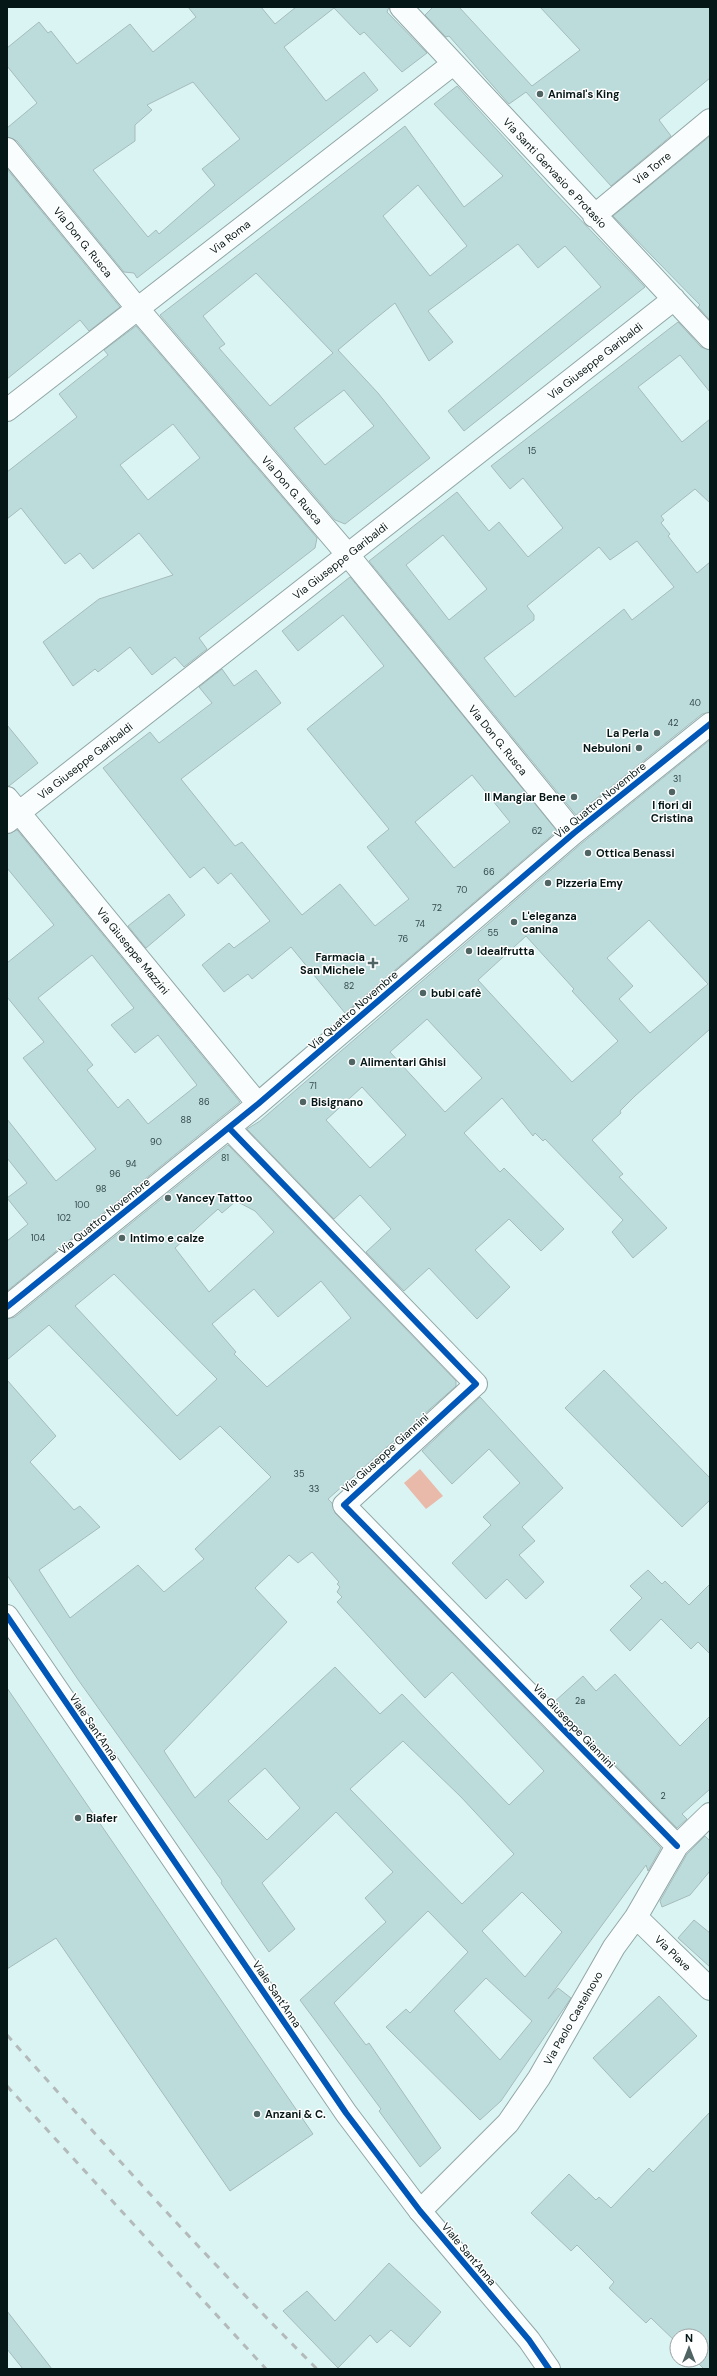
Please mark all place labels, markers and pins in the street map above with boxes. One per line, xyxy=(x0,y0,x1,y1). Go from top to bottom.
place label: Animal's King xyxy=(548,87,620,101)
marker: Animal's King xyxy=(535,89,545,99)
place label: La Perla xyxy=(607,726,649,740)
marker: La Perla xyxy=(652,728,662,738)
place label: Nebuloni xyxy=(583,741,631,755)
marker: Nebuloni xyxy=(634,743,644,753)
marker: I fiori di Cristina xyxy=(667,787,677,797)
place label: Il Mangiar Bene xyxy=(484,790,566,804)
marker: Il Mangiar Bene xyxy=(569,792,579,802)
place label: I fiori di Cristina xyxy=(651,798,693,825)
place label: Ottica Benassi xyxy=(596,846,674,860)
marker: Ottica Benassi xyxy=(583,848,593,858)
place label: Pizzeria Emy xyxy=(556,876,623,890)
marker: Pizzeria Emy xyxy=(543,878,553,888)
place label: L'eleganza canina xyxy=(522,909,577,936)
marker: L'eleganza canina xyxy=(509,917,519,927)
place label: Idealfrutta xyxy=(477,944,535,958)
marker: Idealfrutta xyxy=(464,946,474,956)
place label: Farmacia San Michele xyxy=(300,950,365,977)
marker: Farmacia San Michele xyxy=(368,958,378,968)
place label: bubi cafè xyxy=(431,986,482,1000)
marker: bubi cafè xyxy=(418,988,428,998)
place label: Alimentari Ghisi xyxy=(360,1055,446,1069)
marker: Alimentari Ghisi xyxy=(347,1057,357,1067)
place label: Bisignano xyxy=(311,1095,363,1109)
marker: Bisignano xyxy=(298,1097,308,1107)
place label: Yancey Tattoo xyxy=(176,1191,253,1205)
marker: Yancey Tattoo xyxy=(163,1193,173,1203)
place label: Intimo e calze xyxy=(130,1231,205,1245)
marker: Intimo e calze xyxy=(117,1233,127,1243)
place label: Biafer xyxy=(86,1811,118,1825)
marker: Biafer xyxy=(73,1813,83,1823)
place label: Anzani & C. xyxy=(265,2107,326,2121)
marker: Anzani & C. xyxy=(252,2109,262,2119)

